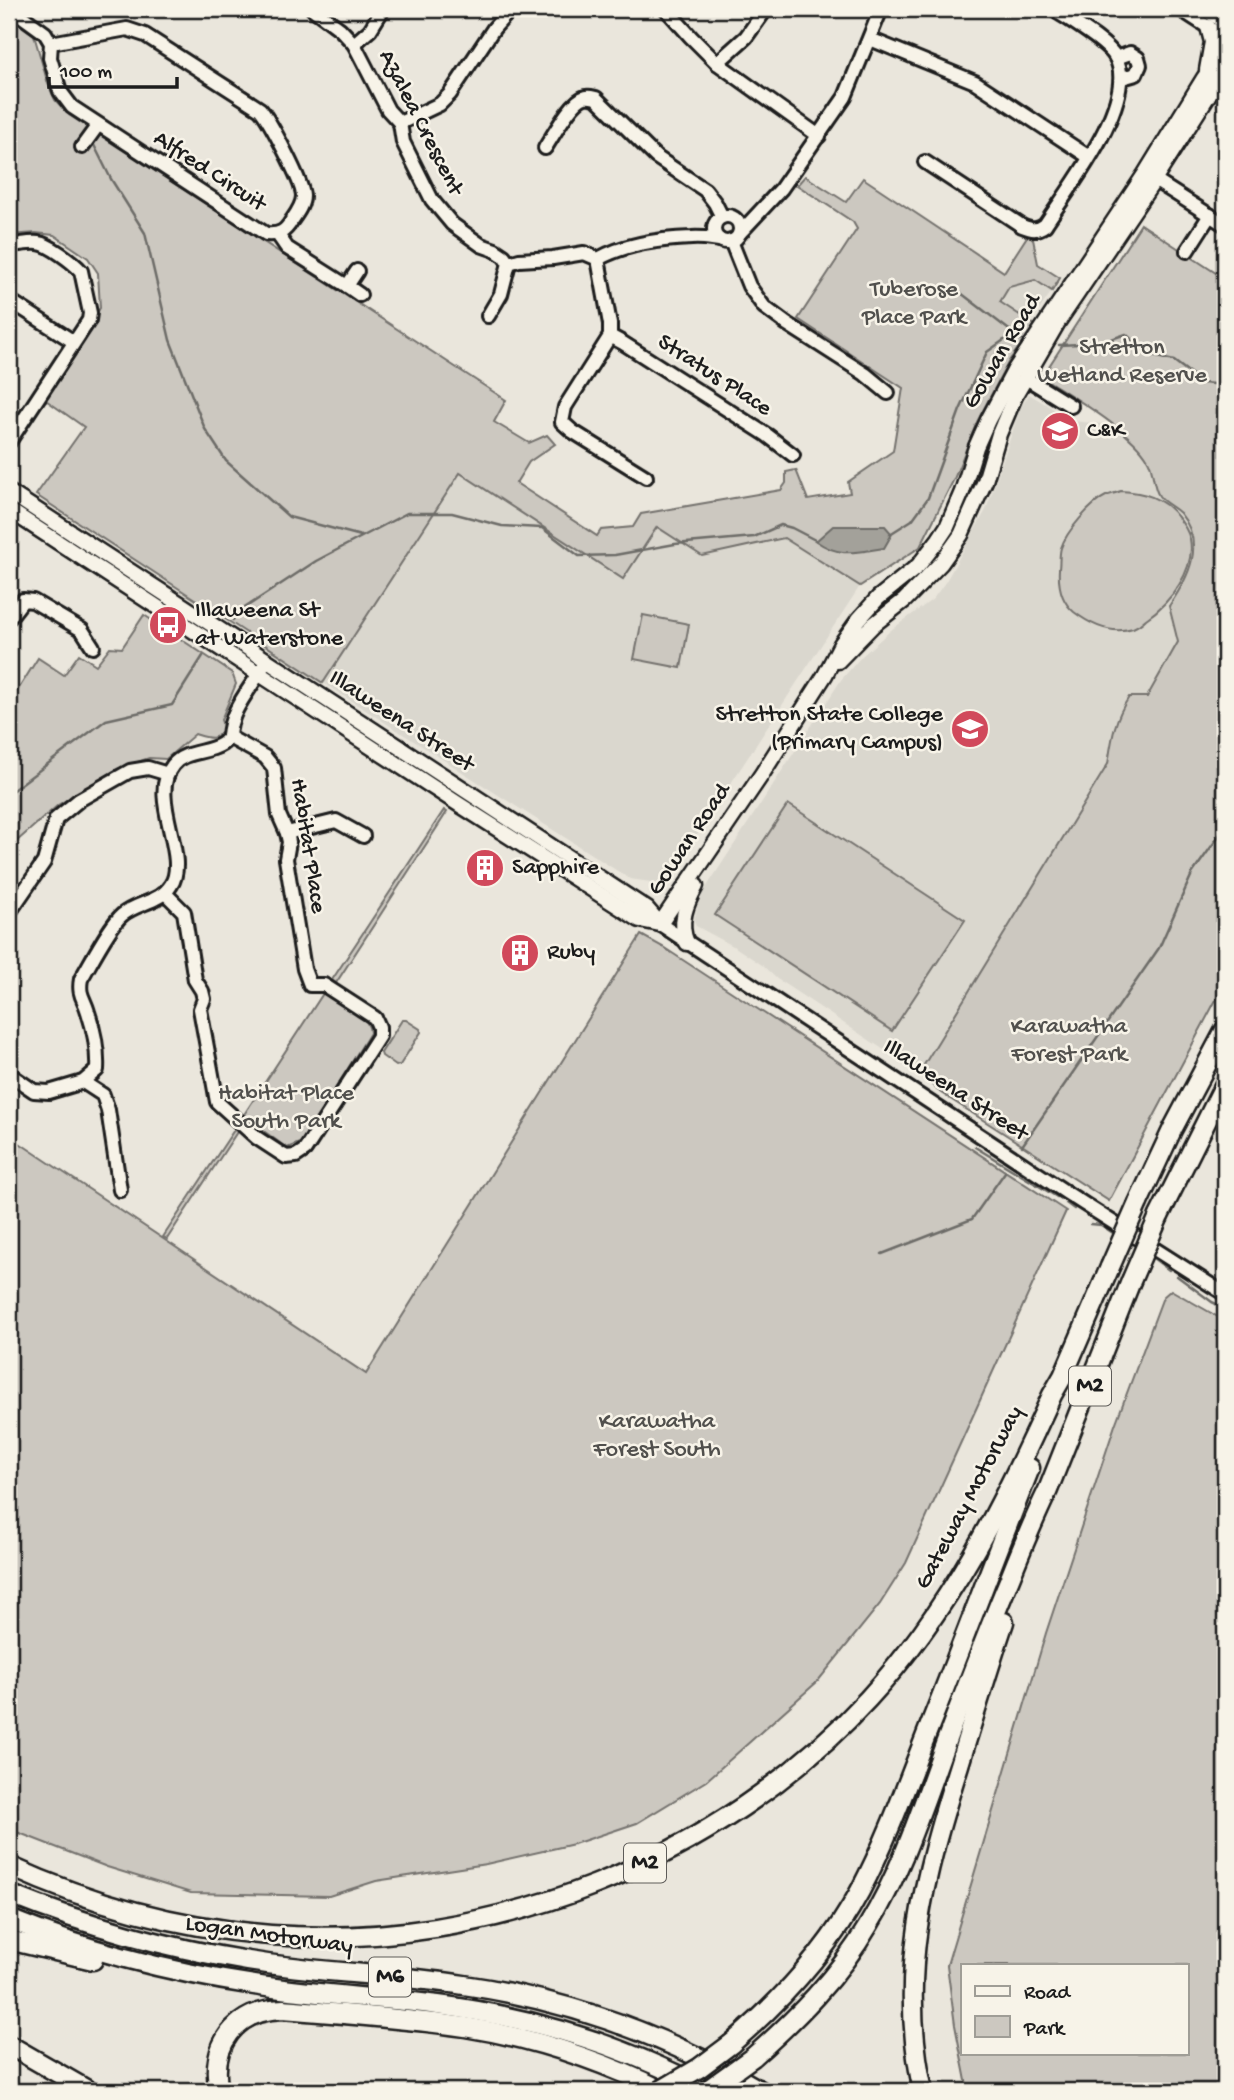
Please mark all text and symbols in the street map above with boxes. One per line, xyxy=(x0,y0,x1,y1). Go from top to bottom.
street label: Azalea Crescent xyxy=(371,45,470,202)
scale bar xyxy=(49,46,177,90)
text: 100 m xyxy=(59,61,112,86)
street label: Alfred Circuit xyxy=(147,125,273,220)
park label: Tuberose Place Park xyxy=(861,276,968,333)
street label: Gowan Road xyxy=(957,288,1050,415)
street label: Stratus Place xyxy=(651,328,777,424)
park label: Stretton Wetland Reserve xyxy=(1037,334,1208,391)
school or university icon: C&K xyxy=(1039,410,1081,452)
place label: C&K xyxy=(1087,417,1127,446)
place label: Illaweena St at Waterstone xyxy=(195,597,344,654)
bus stop icon: Illaweena St at Waterstone xyxy=(147,604,189,646)
street label: Illaweena Street xyxy=(323,664,481,781)
place label: Stretton State College (Primary Campus) xyxy=(715,701,944,758)
school or university icon: Stretton State College (Primary Campus) xyxy=(949,708,991,750)
street label: Habitat Place xyxy=(282,777,332,916)
street label: Gowan Road xyxy=(642,777,739,902)
building icon: Sapphire xyxy=(464,847,506,889)
place label: Sapphire xyxy=(512,854,600,883)
building icon: Ruby xyxy=(499,932,541,974)
place label: Ruby xyxy=(547,939,596,968)
park label: Karawatha Forest Park xyxy=(1010,1013,1129,1070)
street label: Illaweena Street xyxy=(877,1033,1035,1150)
park label: Habitat Place South Park xyxy=(218,1080,355,1137)
road number: M2 xyxy=(1069,1366,1111,1406)
street label: Gateway Motorway xyxy=(909,1401,1031,1595)
park label: Karawatha Forest South xyxy=(592,1408,721,1465)
road number: M2 xyxy=(624,1844,666,1882)
street label: Logan Motorway xyxy=(183,1910,355,1962)
road number: M6 xyxy=(369,1958,411,1996)
legend xyxy=(961,1964,1188,2054)
text: Road xyxy=(1024,1982,1072,2007)
text: Park xyxy=(1023,2018,1067,2043)

